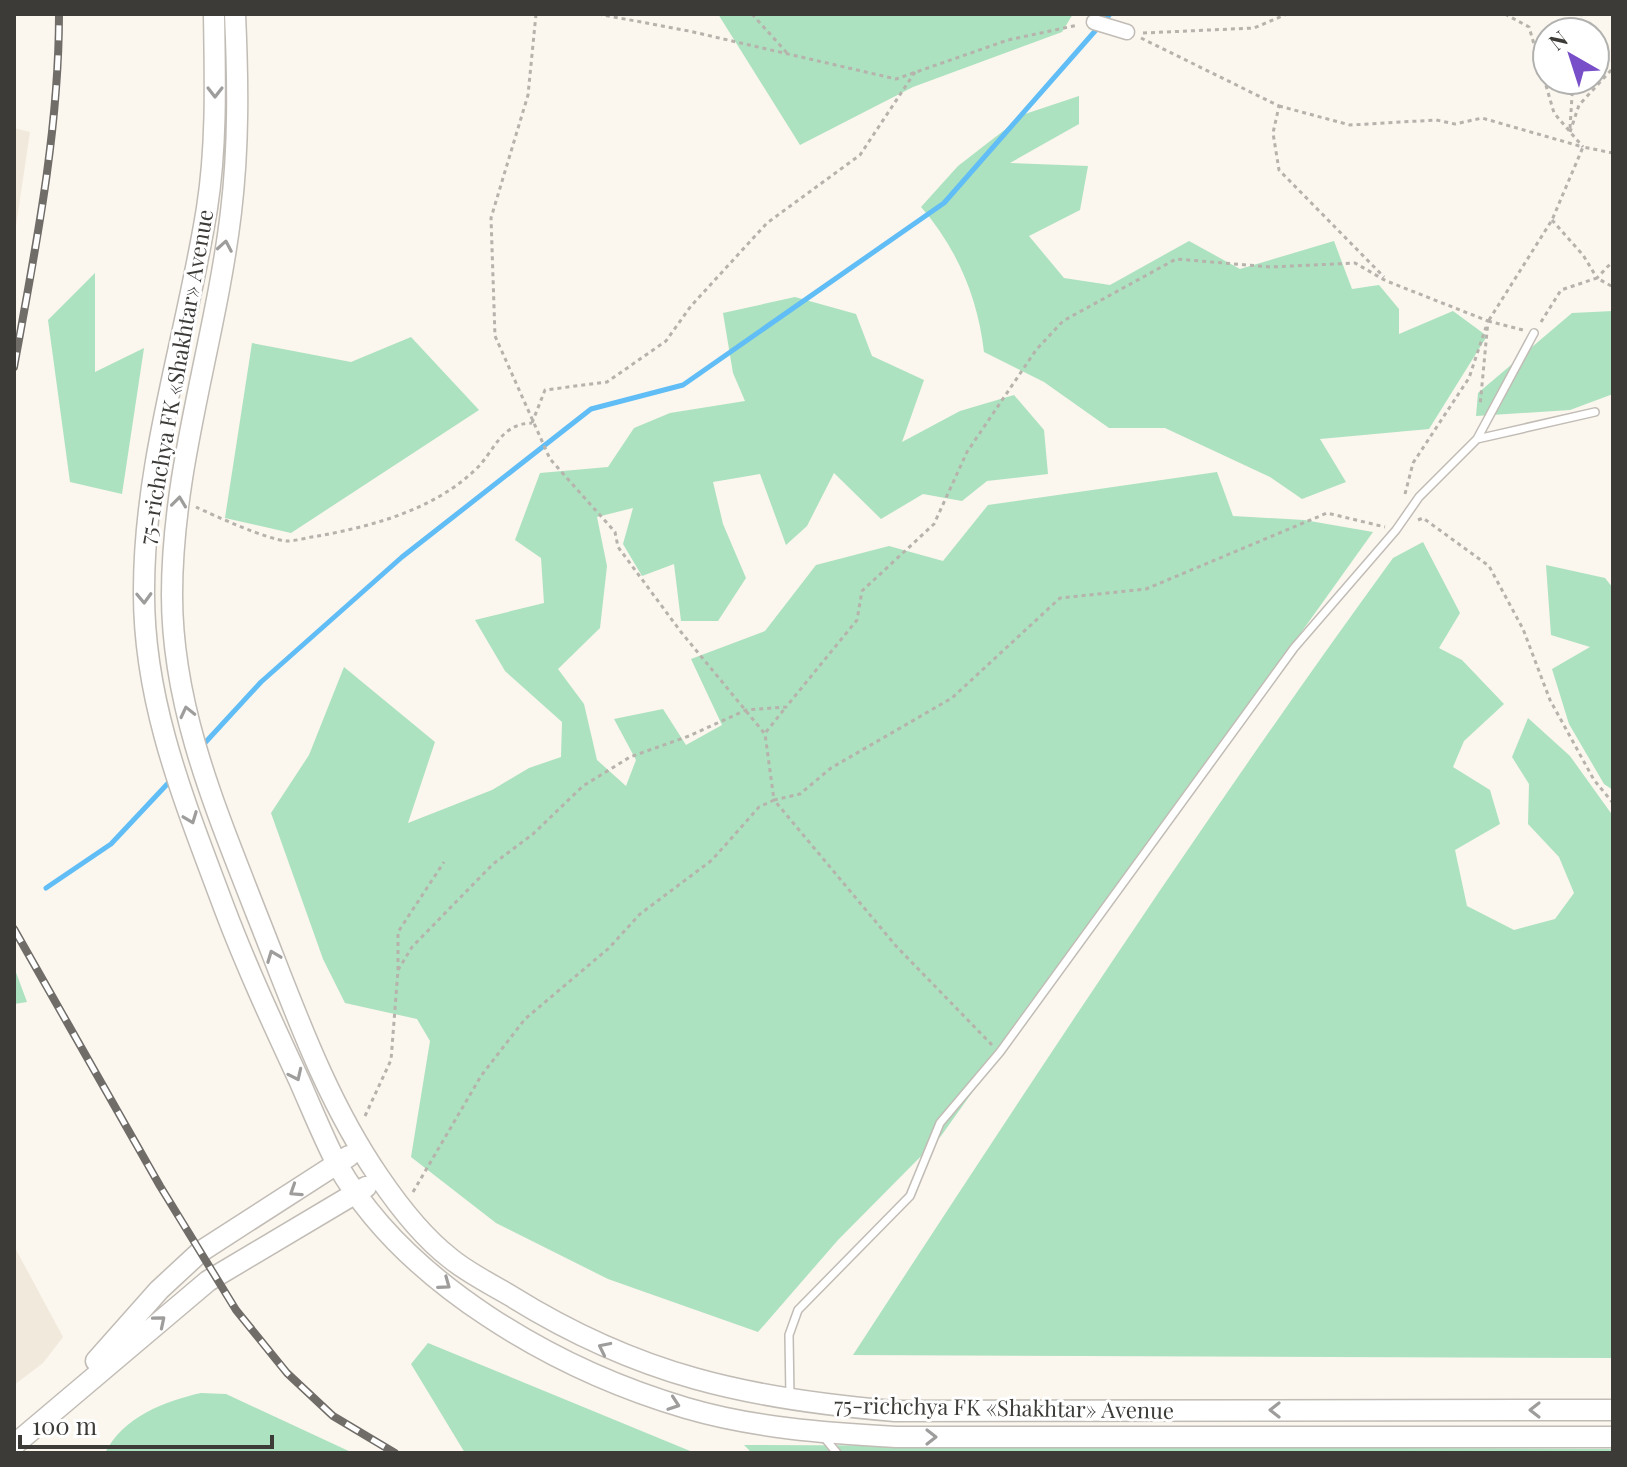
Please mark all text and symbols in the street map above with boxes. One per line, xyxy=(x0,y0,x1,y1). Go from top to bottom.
north arrow xyxy=(1531,16,1611,96)
text: N xyxy=(1542,23,1573,56)
one-way arrow xyxy=(206,86,224,99)
street label: 75-richchya FK «Shakhtar» Avenue xyxy=(131,207,219,547)
one-way arrow xyxy=(216,239,233,253)
one-way arrow xyxy=(170,495,187,509)
one-way arrow xyxy=(136,592,153,605)
one-way arrow xyxy=(179,705,196,719)
one-way arrow xyxy=(181,810,198,824)
one-way arrow xyxy=(267,950,283,964)
one-way arrow xyxy=(287,1067,303,1081)
one-way arrow xyxy=(289,1181,304,1196)
one-way arrow xyxy=(436,1274,451,1289)
one-way arrow xyxy=(150,1316,165,1331)
one-way arrow xyxy=(597,1342,612,1357)
street label: 75-richchya FK «Shakhtar» Avenue xyxy=(834,1389,1174,1425)
one-way arrow xyxy=(667,1394,681,1410)
scale bar xyxy=(20,1399,272,1449)
one-way arrow xyxy=(1268,1401,1281,1419)
one-way arrow xyxy=(1528,1401,1541,1419)
text: 100 m xyxy=(32,1409,97,1441)
one-way arrow xyxy=(925,1428,938,1446)

